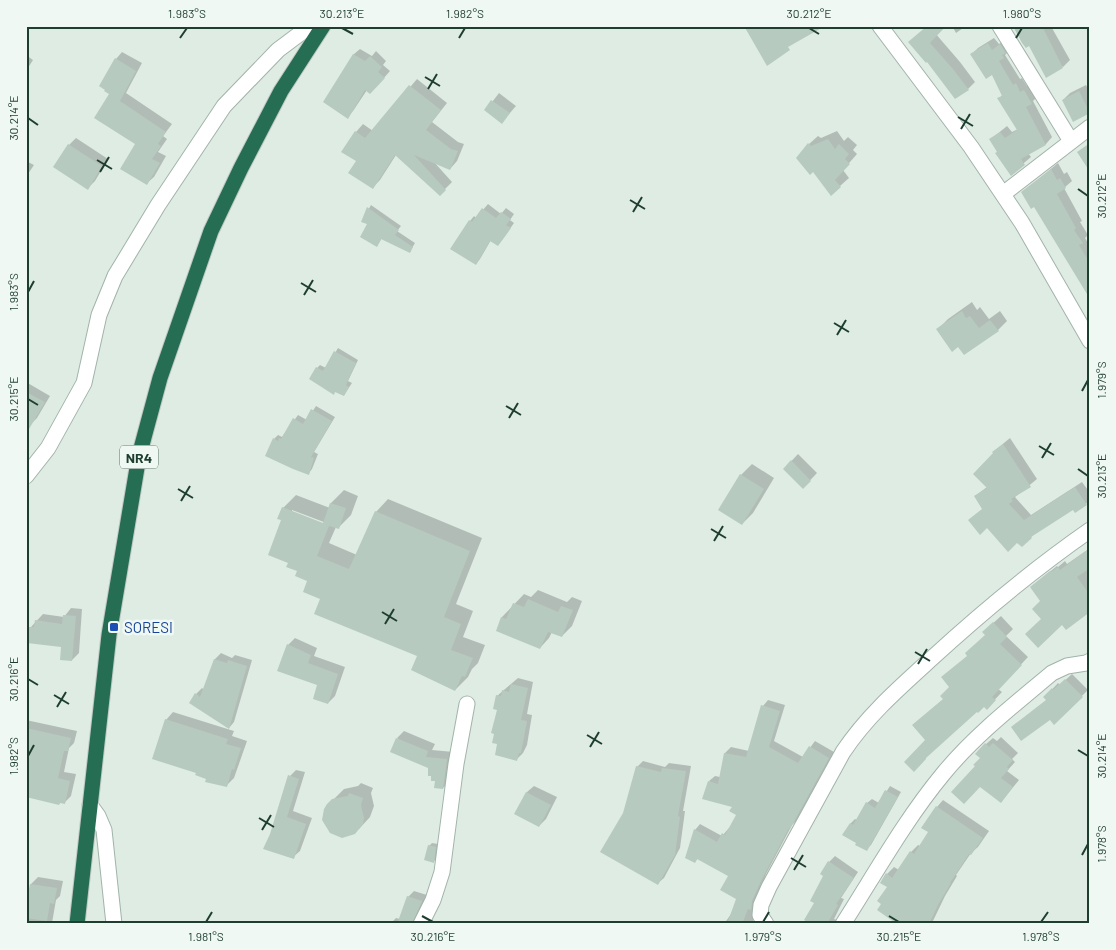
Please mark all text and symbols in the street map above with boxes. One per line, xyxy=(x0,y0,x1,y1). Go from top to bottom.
text: 1.983°S xyxy=(168,6,206,20)
text: 30.213°E xyxy=(320,6,364,20)
text: 1.982°S xyxy=(446,6,484,20)
text: 30.212°E xyxy=(786,6,832,20)
text: 1.980°S xyxy=(1003,6,1041,20)
text: 30.214°E xyxy=(6,95,20,141)
text: 30.212°E xyxy=(1094,173,1108,219)
text: 1.983°S xyxy=(6,273,20,311)
text: 1.979°S xyxy=(1094,361,1108,399)
text: 30.215°E xyxy=(6,377,20,421)
road number: NR4 xyxy=(120,446,158,468)
text: 30.213°E xyxy=(1094,454,1108,498)
place label: SORESI xyxy=(124,618,173,636)
marker: SORESI xyxy=(108,621,120,633)
text: 30.216°E xyxy=(6,657,20,701)
text: 30.214°E xyxy=(1094,733,1108,779)
text: 1.982°S xyxy=(6,737,20,775)
text: 1.978°S xyxy=(1094,825,1108,863)
text: 1.981°S xyxy=(188,929,224,943)
text: 30.216°E xyxy=(411,929,455,943)
text: 1.979°S xyxy=(744,929,782,943)
text: 30.215°E xyxy=(877,929,921,943)
text: 1.978°S xyxy=(1022,929,1060,943)

